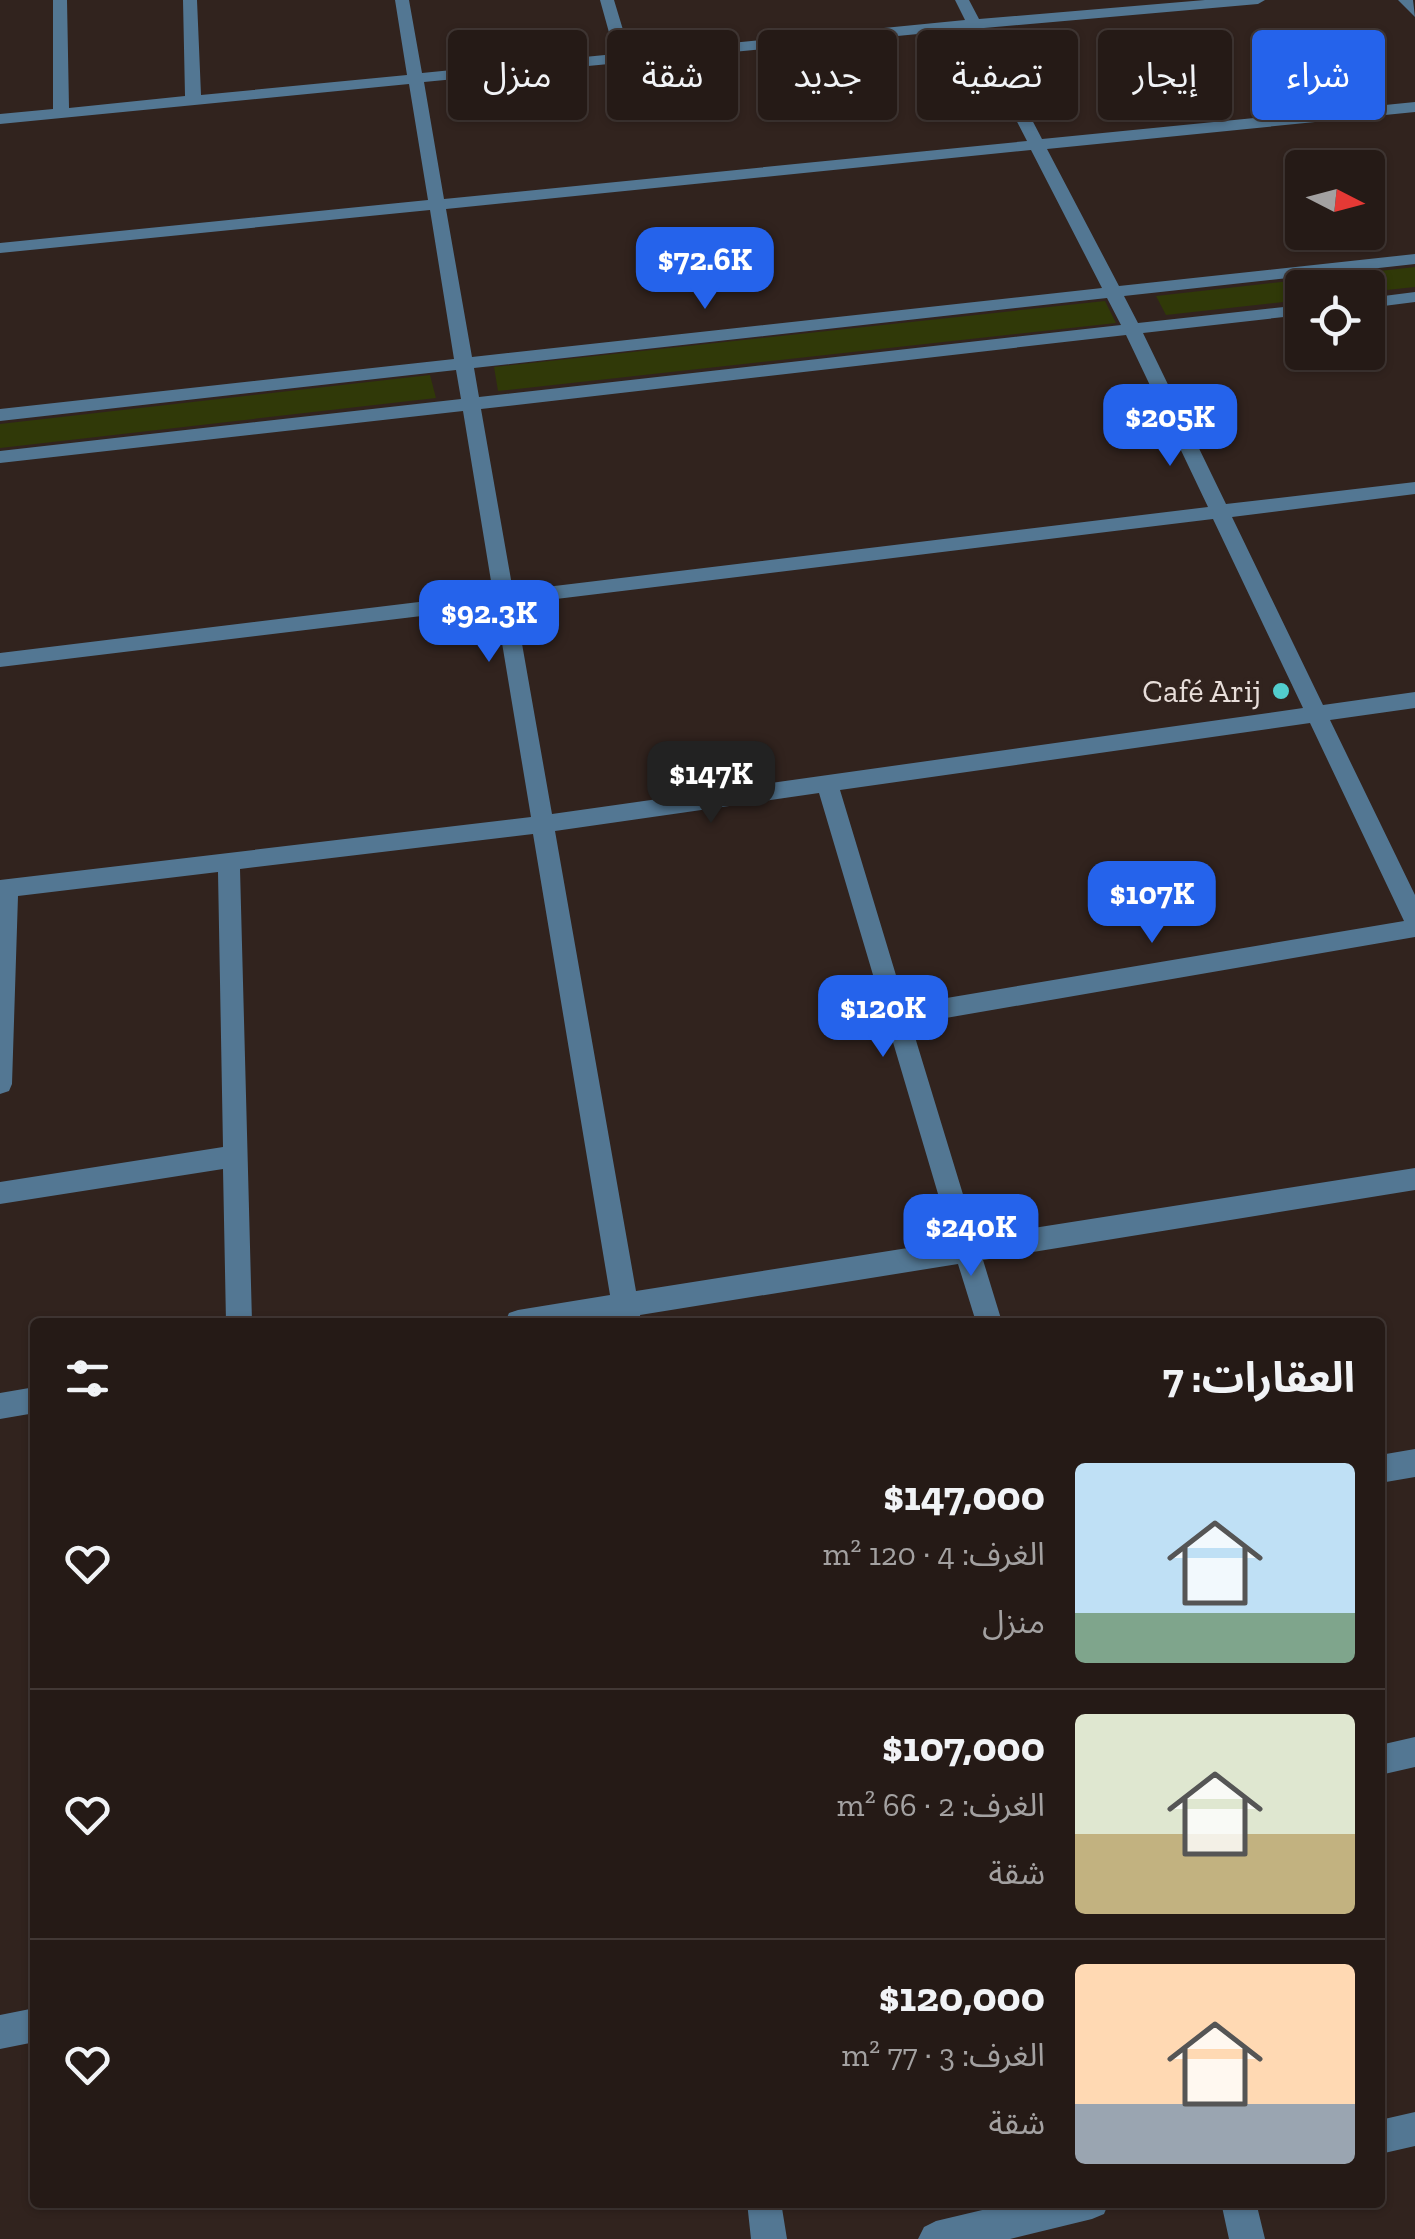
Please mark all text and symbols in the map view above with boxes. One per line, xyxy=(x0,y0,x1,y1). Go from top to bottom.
chip: منزل xyxy=(448,30,587,120)
chip: شقة xyxy=(607,30,738,120)
chip: جديد xyxy=(758,30,897,120)
chip: تصفية xyxy=(917,30,1078,120)
chip: إيجار xyxy=(1098,30,1232,120)
chip: شراء xyxy=(1252,30,1385,120)
north arrow xyxy=(1285,150,1385,250)
map controls xyxy=(1285,150,1385,370)
pin: $72.6K xyxy=(624,227,786,312)
text: $72.6K xyxy=(658,240,752,278)
button: locate xyxy=(1285,270,1385,370)
pin: $205K xyxy=(1100,384,1240,469)
text: $205K xyxy=(1125,397,1215,435)
pin: $92.3K xyxy=(408,580,570,665)
text: $92.3K xyxy=(441,593,537,631)
place label: Café Arij xyxy=(1142,672,1261,710)
marker: Café Arij xyxy=(1270,680,1292,702)
pin: $147K xyxy=(641,741,781,826)
text: $147K xyxy=(669,754,753,792)
pin: $107K xyxy=(1082,861,1222,946)
text: $107K xyxy=(1110,874,1194,912)
pin: $120K xyxy=(813,975,953,1060)
text: $120K xyxy=(840,988,926,1026)
pin: $240K xyxy=(901,1194,1041,1279)
text: $240K xyxy=(925,1207,1017,1245)
icon: filters xyxy=(60,1351,115,1406)
text: العقارات: 7 xyxy=(1163,1352,1355,1403)
text: $147,000 xyxy=(883,1470,1045,1521)
icon: home xyxy=(1155,1503,1275,1623)
text: الغرف: 4 · 120 m² xyxy=(823,1535,1045,1573)
icon: heart xyxy=(60,1536,115,1591)
text: منزل xyxy=(982,1603,1045,1641)
text: $107,000 xyxy=(882,1721,1045,1772)
icon: home xyxy=(1155,1754,1275,1874)
text: الغرف: 2 · 66 m² xyxy=(837,1786,1045,1824)
icon: heart xyxy=(60,1787,115,1842)
text: شقة xyxy=(989,1854,1045,1892)
text: $120,000 xyxy=(879,1971,1045,2022)
icon: home xyxy=(1155,2004,1275,2124)
text: الغرف: 3 · 77 m² xyxy=(841,2036,1045,2074)
icon: heart xyxy=(60,2037,115,2092)
text: شقة xyxy=(989,2104,1045,2142)

